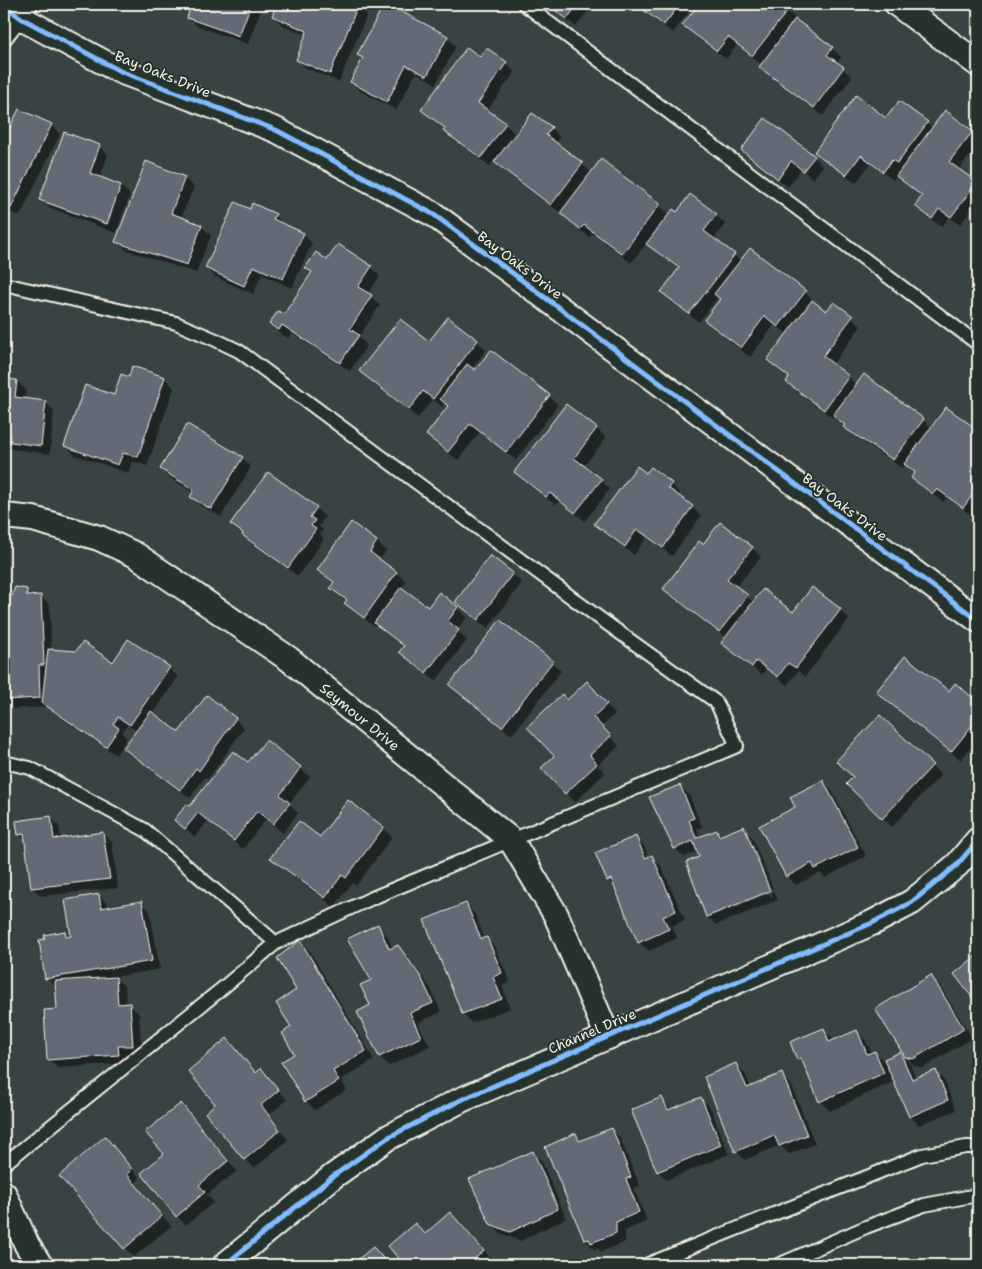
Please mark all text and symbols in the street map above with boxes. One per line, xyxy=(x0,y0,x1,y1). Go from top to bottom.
street label: Bay Oaks Drive xyxy=(112,47,214,101)
street label: Bay Oaks Drive xyxy=(474,227,566,303)
street label: Bay Oaks Drive xyxy=(799,469,891,545)
street label: Seymour Drive xyxy=(316,679,403,755)
street label: Channel Drive xyxy=(545,1004,639,1058)

